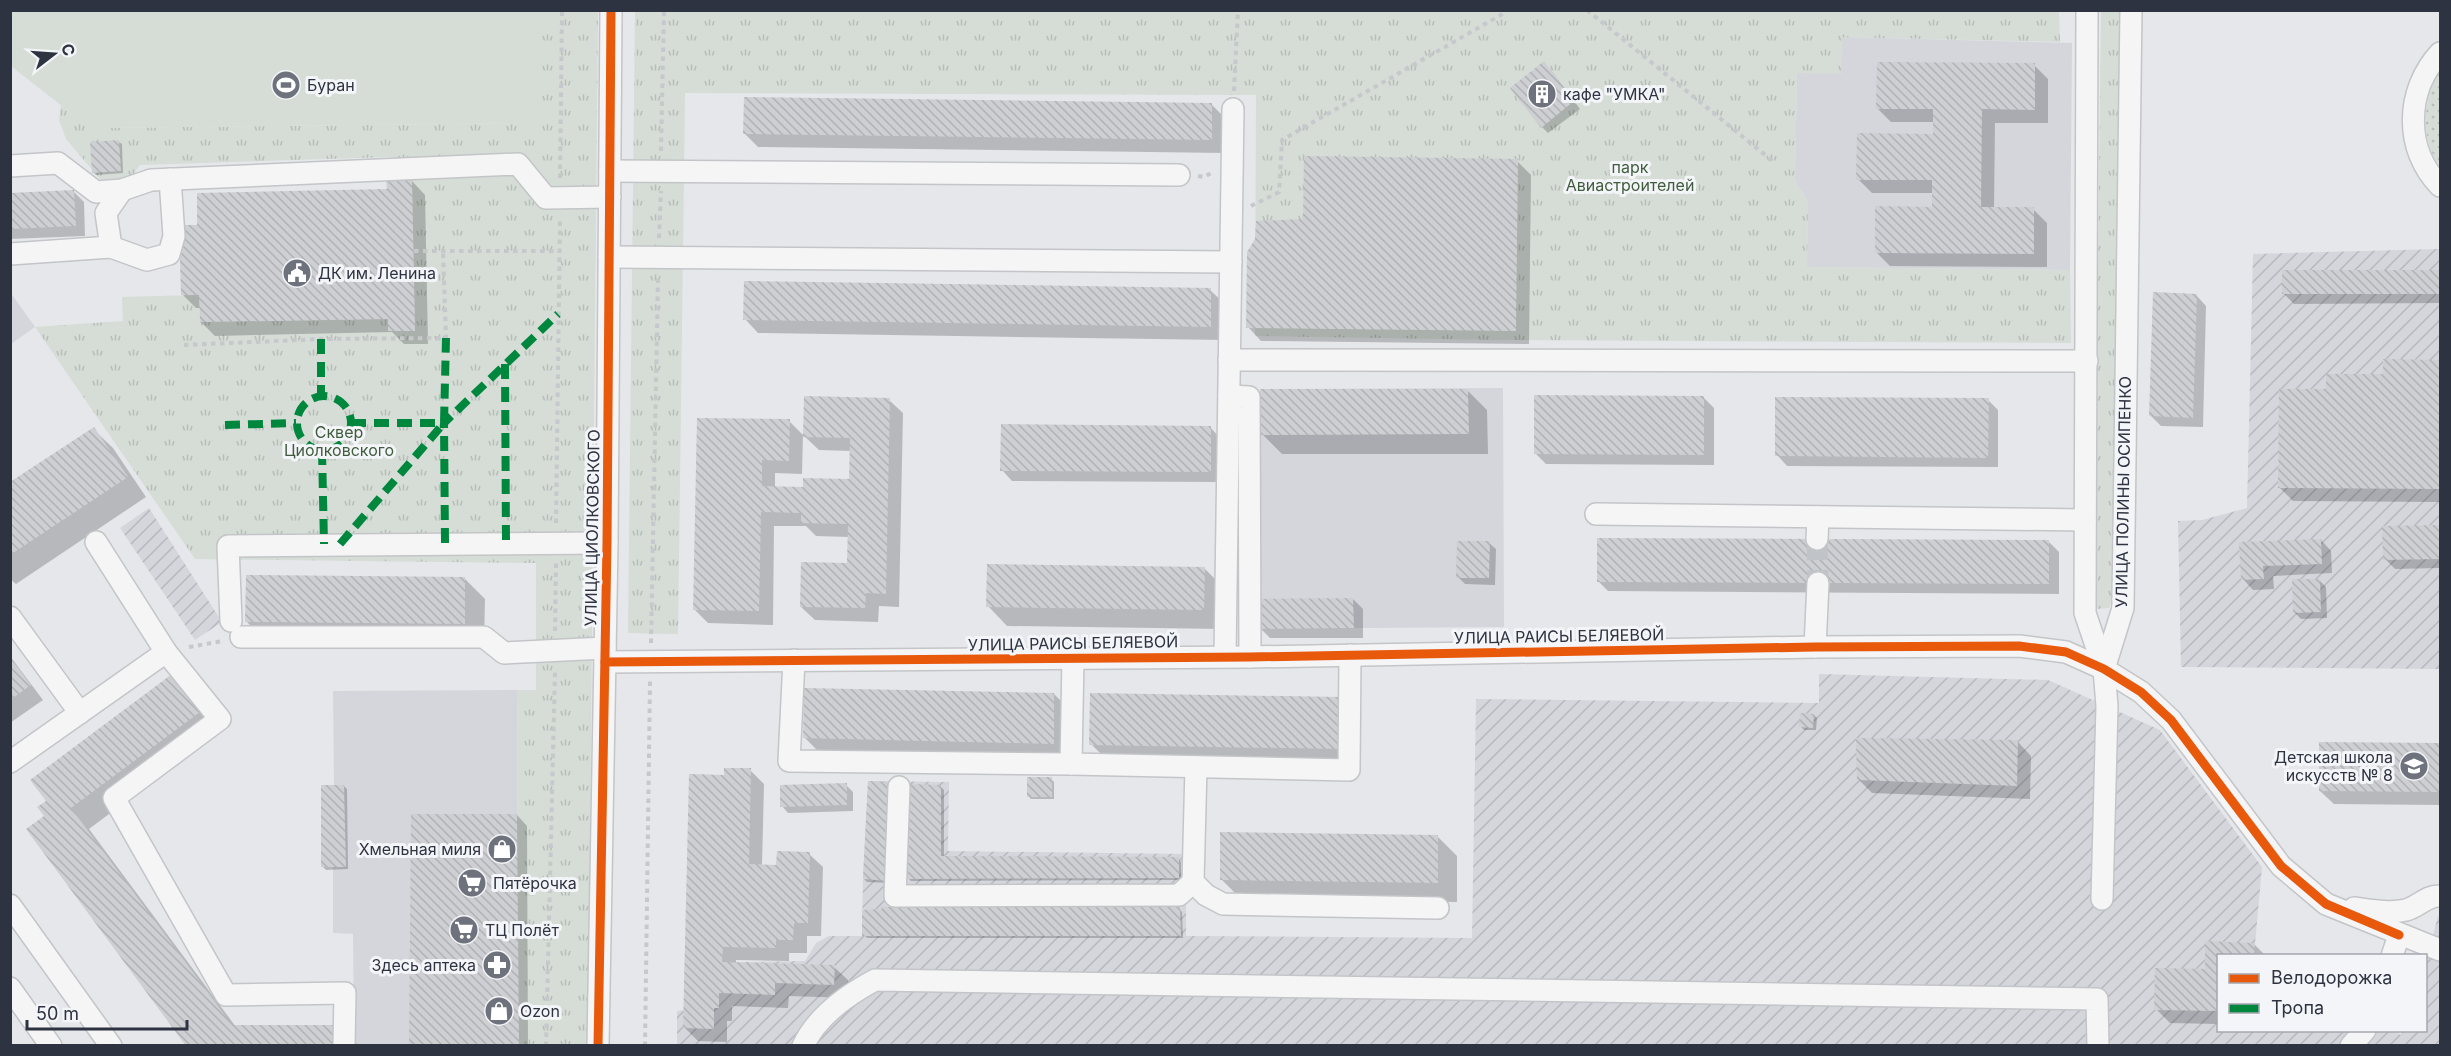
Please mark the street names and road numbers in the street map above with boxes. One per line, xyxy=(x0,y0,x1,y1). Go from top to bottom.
street label: УЛИЦА ПОЛИНЫ ОСИПЕНКО xyxy=(2111,376,2135,608)
street label: УЛИЦА ЦИОЛКОВСКОГО xyxy=(580,429,604,627)
street label: УЛИЦА РАИСЫ БЕЛЯЕВОЙ xyxy=(1454,624,1664,648)
street label: УЛИЦА РАИСЫ БЕЛЯЕВОЙ xyxy=(968,631,1178,655)

